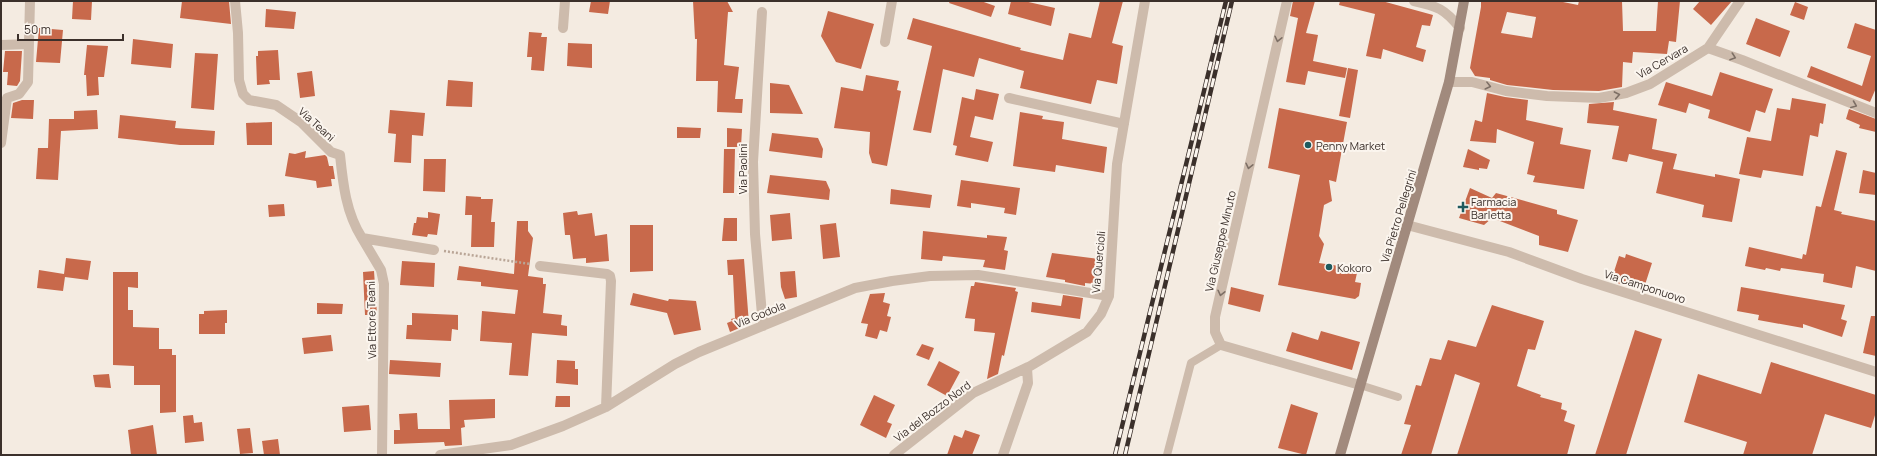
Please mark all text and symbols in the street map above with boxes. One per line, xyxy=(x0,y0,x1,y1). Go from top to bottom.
scale bar xyxy=(18,16,123,42)
text: 50 m xyxy=(24,21,51,38)
one-way arrow xyxy=(1275,36,1283,42)
street label: Via Cervara xyxy=(1634,40,1690,82)
one-way arrow xyxy=(1730,52,1737,60)
one-way arrow xyxy=(1485,82,1491,90)
one-way arrow xyxy=(1614,91,1620,100)
one-way arrow xyxy=(1851,100,1858,108)
street label: Via Teani xyxy=(295,104,339,144)
place label: Penny Market xyxy=(1316,138,1385,153)
marker: Penny Market xyxy=(1303,140,1313,150)
street label: Via Paolini xyxy=(735,144,750,194)
one-way arrow xyxy=(1246,163,1254,169)
street label: Via Pietro Pellegrini xyxy=(1377,168,1419,264)
street label: Via Giuseppe Minuto xyxy=(1201,188,1239,293)
place label: Farmacia Barletta xyxy=(1471,194,1516,222)
marker: Farmacia Barletta xyxy=(1458,202,1468,212)
street label: Via Quercioli xyxy=(1088,230,1108,294)
place label: Kokoro xyxy=(1337,260,1372,275)
marker: Kokoro xyxy=(1324,262,1334,272)
street label: Via Camponuovo xyxy=(1602,266,1688,306)
street label: Via Ettore Teani xyxy=(363,281,379,359)
one-way arrow xyxy=(1217,289,1225,296)
street label: Via Godola xyxy=(732,297,788,331)
street label: Via del Bozzo Nord xyxy=(891,377,973,445)

